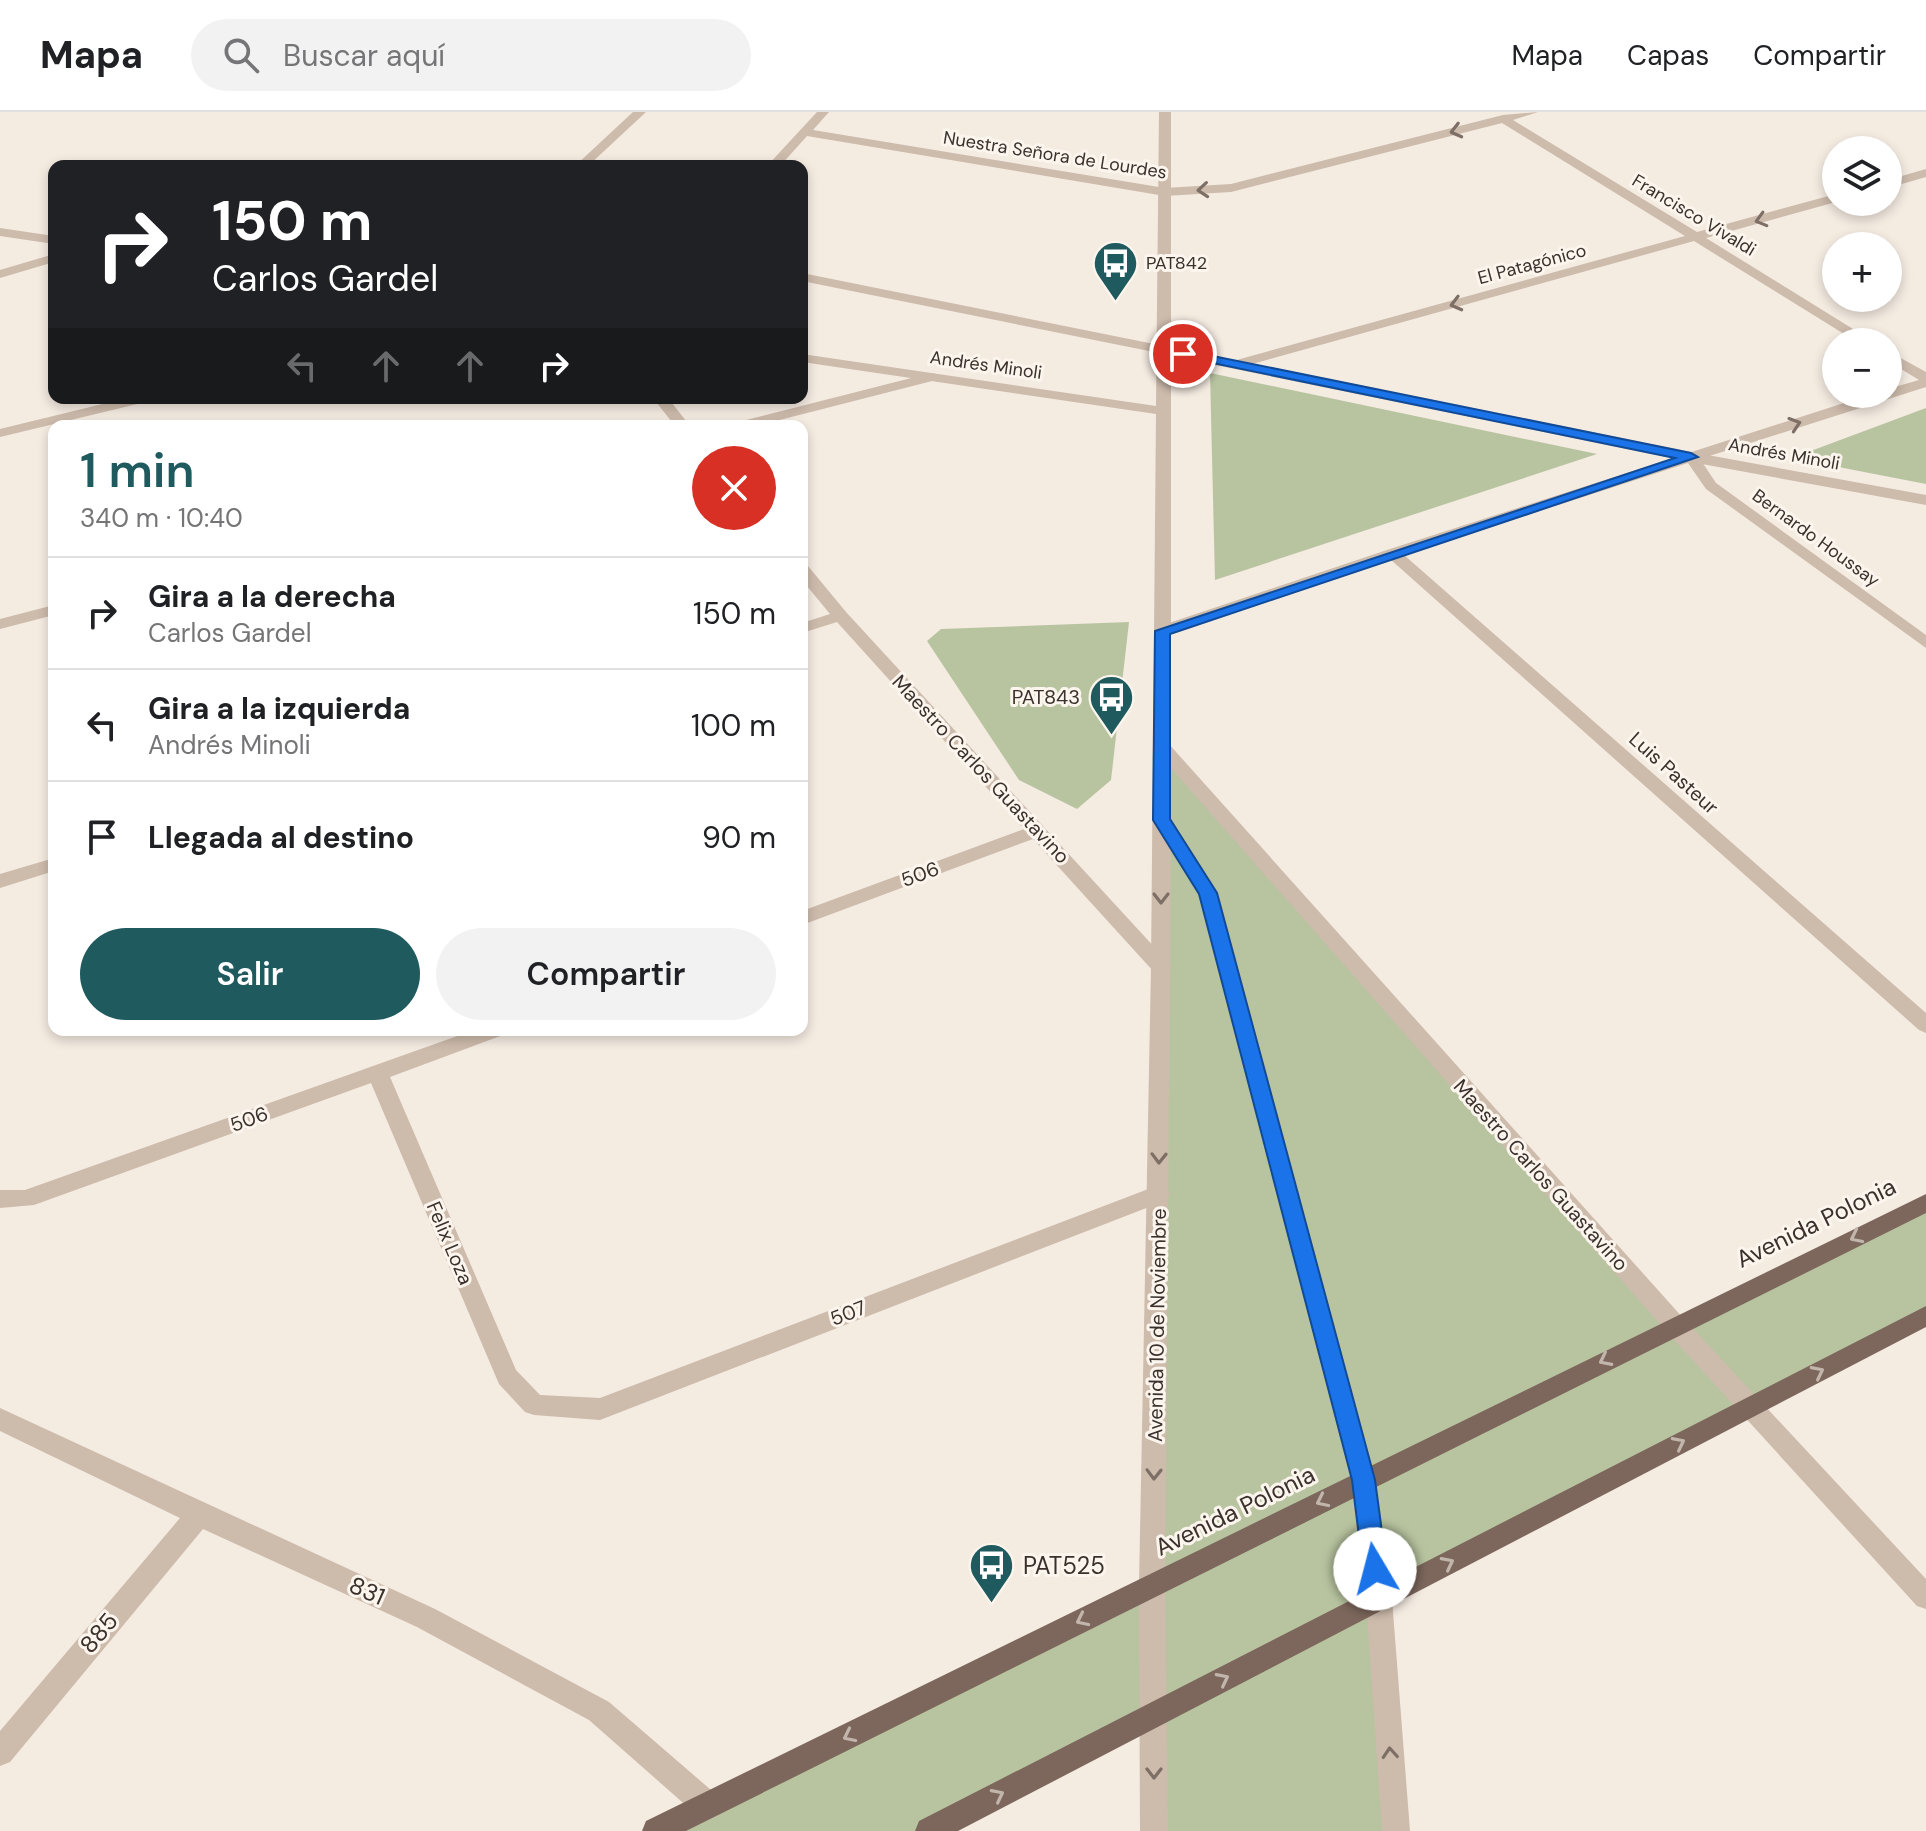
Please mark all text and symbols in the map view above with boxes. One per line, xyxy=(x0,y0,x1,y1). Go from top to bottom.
search box xyxy=(191,19,751,91)
text: Mapa xyxy=(40,30,143,80)
icon: search xyxy=(219,33,263,77)
text: Buscar aquí xyxy=(283,36,445,75)
text: Mapa xyxy=(1512,37,1583,74)
text: Capas xyxy=(1627,37,1709,74)
text: Compartir xyxy=(1753,37,1886,74)
one-way arrow xyxy=(1450,121,1464,138)
street label: Nuestra Señora de Lourdes xyxy=(941,125,1169,185)
map controls xyxy=(1822,136,1902,408)
button: layers xyxy=(1822,136,1902,216)
street label: Francisco Vivaldi xyxy=(1628,168,1760,262)
one-way arrow xyxy=(1197,181,1210,198)
text: 150 m xyxy=(212,184,373,257)
icon: right xyxy=(80,192,184,296)
one-way arrow xyxy=(1755,211,1768,227)
button: + xyxy=(1822,232,1902,312)
street label: El Patagónico xyxy=(1475,238,1589,290)
bus stop icon: PAT842 xyxy=(1091,239,1139,302)
place label: PAT842 xyxy=(1146,251,1207,275)
text: Carlos Gardel xyxy=(212,255,438,302)
one-way arrow xyxy=(1450,295,1464,311)
pin xyxy=(1149,320,1217,388)
button: − xyxy=(1822,328,1902,408)
icon: arrive xyxy=(1161,332,1205,376)
icon: left xyxy=(280,344,324,388)
icon: ahead xyxy=(364,344,408,388)
icon: ahead xyxy=(448,344,492,388)
icon: right xyxy=(532,344,576,388)
street label: Andrés Minoli xyxy=(929,345,1043,385)
one-way arrow xyxy=(1788,417,1802,433)
street label: Andrés Minoli xyxy=(1726,432,1842,476)
text: 1 min xyxy=(80,439,195,502)
button: close xyxy=(692,446,776,530)
street label: Bernardo Houssay xyxy=(1748,484,1884,592)
text: 340 m · 10:40 xyxy=(80,501,243,535)
text: Gira a la derecha xyxy=(148,577,396,616)
icon: right xyxy=(80,591,124,635)
text: 150 m xyxy=(693,594,776,633)
text: Carlos Gardel xyxy=(148,616,311,650)
street label: Maestro Carlos Guastavino xyxy=(887,669,1075,869)
bus stop icon: PAT843 xyxy=(1087,673,1135,736)
place label: PAT843 xyxy=(1012,684,1080,710)
text: Gira a la izquierda xyxy=(148,689,410,728)
icon: left xyxy=(80,703,124,747)
text: 100 m xyxy=(691,706,776,745)
street label: Luis Pasteur xyxy=(1624,726,1724,820)
text: Andrés Minoli xyxy=(148,728,311,762)
icon: arrive xyxy=(80,815,124,859)
text: Llegada al destino xyxy=(148,818,414,857)
text: 90 m xyxy=(702,818,776,857)
street label: 506 xyxy=(897,855,943,893)
one-way arrow xyxy=(1152,892,1170,905)
button: Salir xyxy=(80,928,420,1020)
button: Compartir xyxy=(436,928,776,1020)
street label: Maestro Carlos Guastavino xyxy=(1448,1074,1634,1276)
street label: 506 xyxy=(226,1100,272,1138)
one-way arrow xyxy=(1150,1152,1168,1165)
street label: Avenida Polonia xyxy=(1731,1170,1901,1275)
street label: Felix Loza xyxy=(421,1197,479,1289)
street label: Avenida 10 de Noviembre xyxy=(1142,1208,1172,1442)
one-way arrow xyxy=(1849,1227,1864,1243)
street label: 507 xyxy=(826,1294,870,1332)
one-way arrow xyxy=(1599,1350,1614,1366)
one-way arrow xyxy=(1810,1366,1825,1381)
one-way arrow xyxy=(1671,1438,1685,1453)
street label: Avenida Polonia xyxy=(1150,1458,1320,1563)
one-way arrow xyxy=(1146,1468,1163,1481)
one-way arrow xyxy=(1316,1491,1331,1507)
position arrow xyxy=(1333,1527,1417,1611)
bus stop icon: PAT525 xyxy=(968,1542,1016,1605)
place label: PAT525 xyxy=(1023,1550,1105,1581)
one-way arrow xyxy=(1440,1557,1455,1572)
street label: 831 xyxy=(345,1569,390,1612)
street label: 885 xyxy=(73,1606,125,1659)
one-way arrow xyxy=(1076,1610,1091,1626)
one-way arrow xyxy=(1215,1674,1230,1689)
one-way arrow xyxy=(843,1726,858,1742)
one-way arrow xyxy=(1382,1746,1399,1759)
one-way arrow xyxy=(1145,1767,1163,1780)
one-way arrow xyxy=(990,1790,1005,1805)

